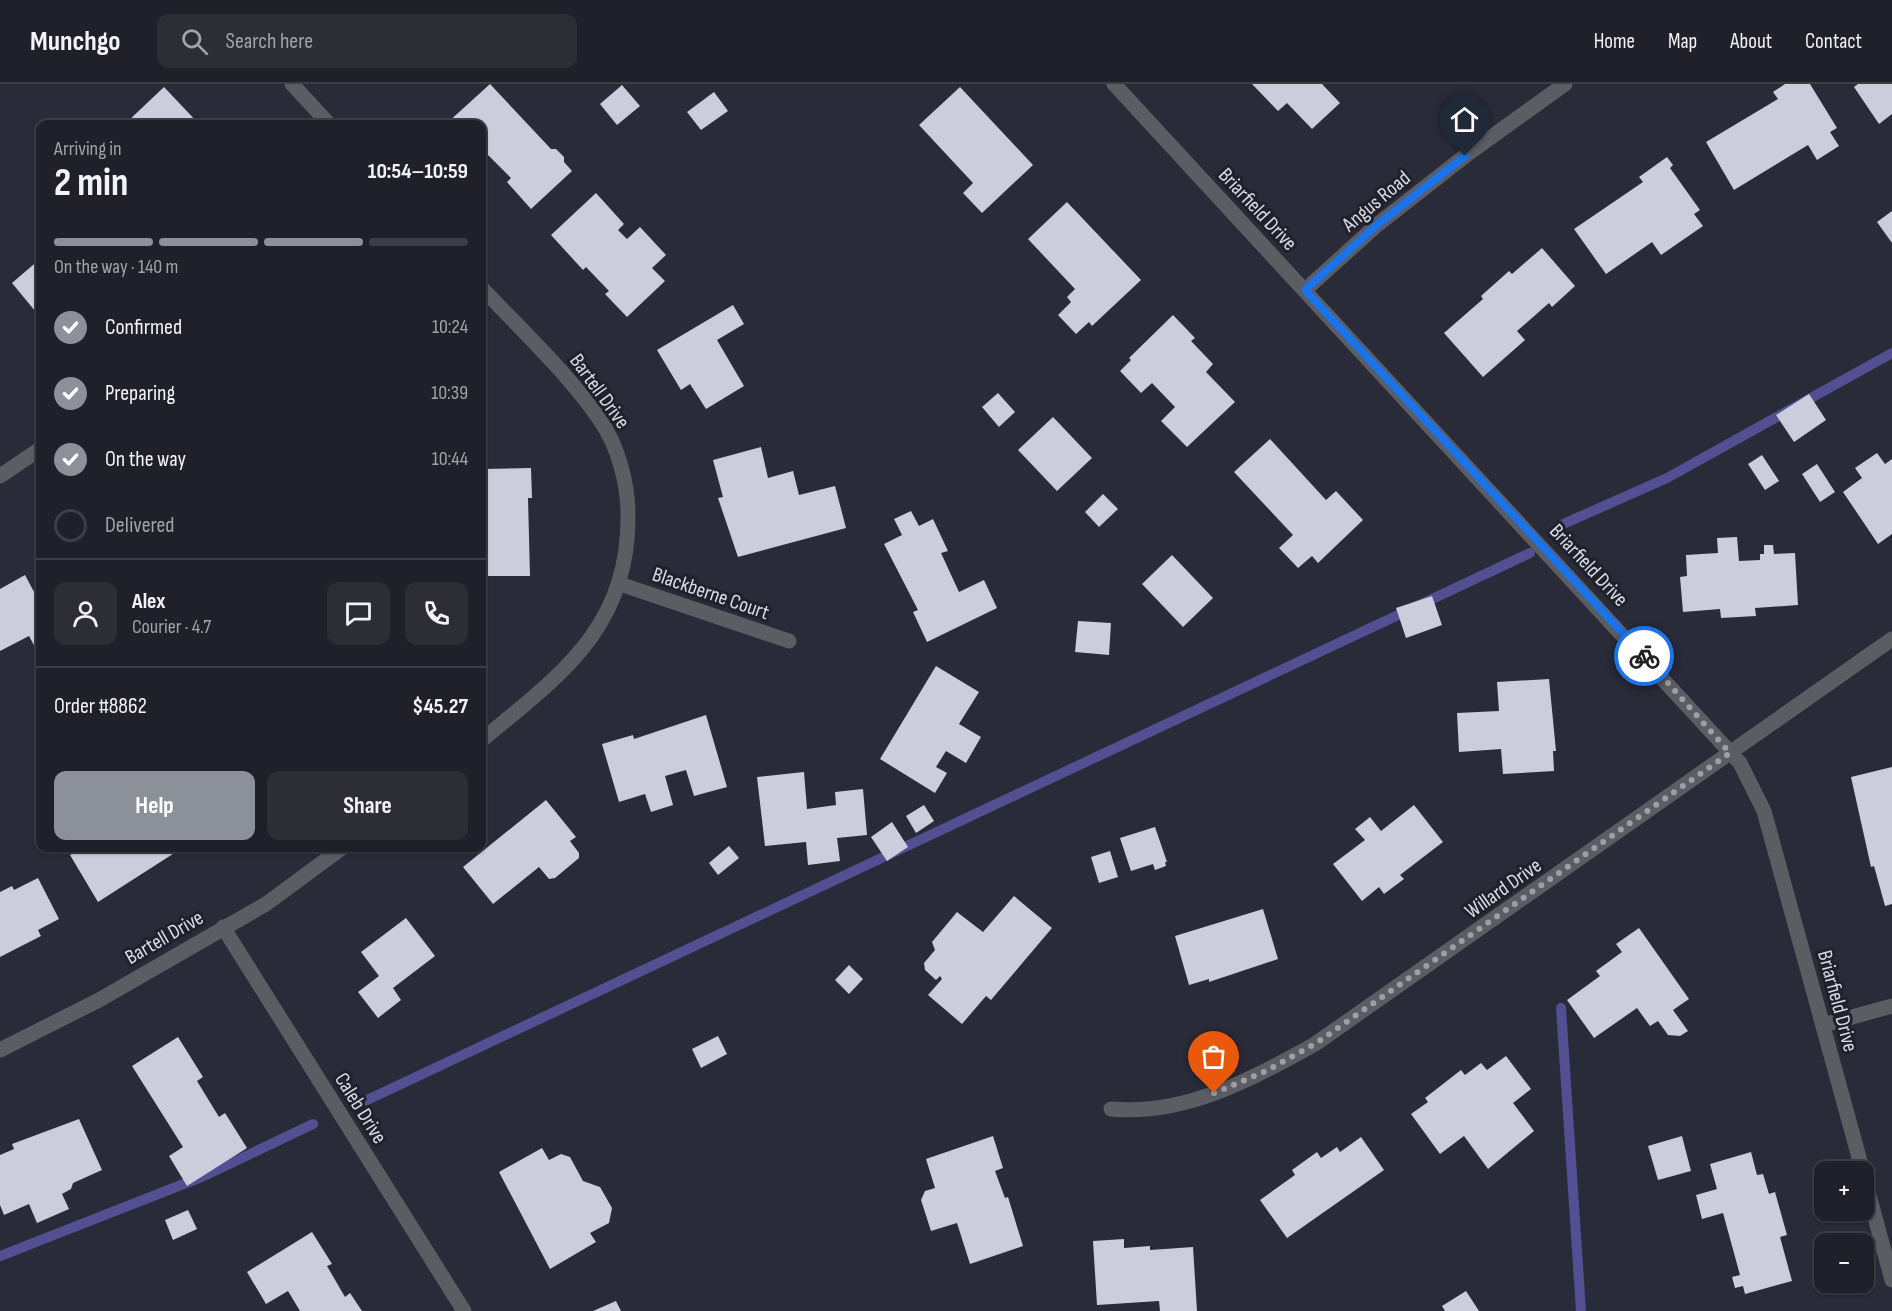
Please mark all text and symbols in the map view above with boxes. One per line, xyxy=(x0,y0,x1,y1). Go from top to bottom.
search box xyxy=(157,14,577,68)
text: Munchgo xyxy=(30,25,121,58)
icon: search xyxy=(178,25,211,58)
text: Search here xyxy=(226,28,313,55)
text: Home xyxy=(1594,29,1635,54)
text: Map xyxy=(1668,29,1697,54)
text: About xyxy=(1730,29,1772,54)
text: Contact xyxy=(1805,29,1862,54)
pin xyxy=(1439,94,1490,156)
icon: home xyxy=(1448,103,1481,136)
text: Arriving in xyxy=(54,137,122,161)
text: 10:54–10:59 xyxy=(368,158,468,185)
text: 2 min xyxy=(54,160,128,207)
street label: Briarfield Drive xyxy=(1213,163,1302,256)
street label: Angus Road xyxy=(1336,166,1416,238)
text: On the way · 140 m xyxy=(54,255,178,279)
icon: check xyxy=(54,311,87,344)
text: Confirmed xyxy=(105,314,182,341)
text: 10:24 xyxy=(432,315,468,339)
street label: Bartell Drive xyxy=(564,349,635,434)
icon: check xyxy=(54,377,87,410)
text: Preparing xyxy=(105,380,175,407)
text: 10:39 xyxy=(431,381,468,405)
icon: check xyxy=(54,443,87,476)
text: On the way xyxy=(105,446,186,473)
text: 10:44 xyxy=(432,447,468,471)
text: Delivered xyxy=(105,512,174,539)
street label: Briarfield Drive xyxy=(1544,519,1633,612)
street label: Blackberne Court xyxy=(649,562,773,625)
button: person xyxy=(54,582,117,645)
button: chat xyxy=(327,582,390,645)
button: phone xyxy=(405,582,468,645)
text: Alex xyxy=(132,588,165,615)
text: Courier · 4.7 xyxy=(132,615,211,639)
courier xyxy=(1614,626,1674,686)
icon: bike xyxy=(1628,640,1661,673)
text: Order #8862 xyxy=(54,693,147,720)
text: $45.27 xyxy=(412,693,468,720)
button: Help xyxy=(54,771,255,840)
button: Share xyxy=(267,771,468,840)
street label: Willard Drive xyxy=(1460,853,1546,924)
street label: Bartell Drive xyxy=(121,905,208,970)
street label: Briarfield Drive xyxy=(1812,948,1863,1055)
pin xyxy=(1188,1031,1239,1093)
icon: bag xyxy=(1197,1040,1230,1073)
street label: Caleb Drive xyxy=(329,1068,392,1148)
map controls xyxy=(1814,1161,1874,1293)
button: + xyxy=(1814,1161,1874,1221)
button: − xyxy=(1814,1233,1874,1293)

